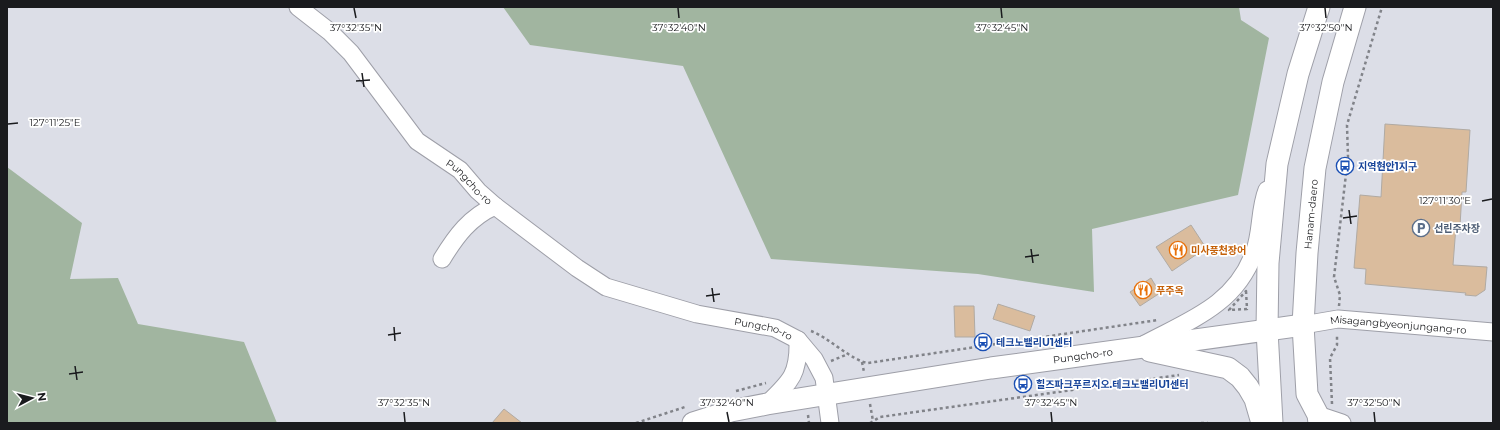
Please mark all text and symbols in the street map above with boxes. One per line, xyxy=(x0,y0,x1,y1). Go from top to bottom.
text: 37°32'35"N xyxy=(330,21,382,34)
text: 37°32'40"N xyxy=(652,21,706,34)
text: 37°32'45"N xyxy=(976,21,1028,34)
text: 37°32'50"N xyxy=(1299,21,1353,34)
text: 127°11'25"E xyxy=(29,116,81,129)
street label: Pungcho-ro xyxy=(444,156,495,207)
bus stop icon: 지역현안1지구 xyxy=(1335,156,1355,176)
place label: 지역현안1지구 xyxy=(1358,160,1417,173)
street label: Hanam-daero xyxy=(1301,179,1320,250)
text: 127°11'30"E xyxy=(1419,194,1471,207)
parking icon: 선린주차장 xyxy=(1411,218,1431,238)
place label: 선린주차장 xyxy=(1434,222,1480,235)
restaurant icon: 미사풍천장어 xyxy=(1168,240,1188,260)
place label: 미사풍천장어 xyxy=(1191,244,1246,257)
restaurant icon: 푸주옥 xyxy=(1133,280,1153,300)
place label: 푸주옥 xyxy=(1156,284,1184,297)
street label: Misagangbyeonjungang-ro xyxy=(1329,312,1467,336)
street label: Pungcho-ro xyxy=(733,314,795,343)
bus stop icon: 테크노밸리U1센터 xyxy=(973,332,993,352)
place label: 테크노밸리U1센터 xyxy=(996,336,1072,349)
street label: Pungcho-ro xyxy=(1052,345,1113,366)
bus stop icon: 힐즈파크푸르지오.테크노밸리U1센터 xyxy=(1013,374,1033,394)
north arrow xyxy=(12,378,52,418)
place label: 힐즈파크푸르지오.테크노밸리U1센터 xyxy=(1036,378,1188,391)
text: N xyxy=(34,392,49,402)
text: 37°32'35"N xyxy=(378,396,430,409)
text: 37°32'40"N xyxy=(700,396,754,409)
text: 37°32'45"N xyxy=(1025,396,1077,409)
text: 37°32'50"N xyxy=(1347,396,1401,409)

